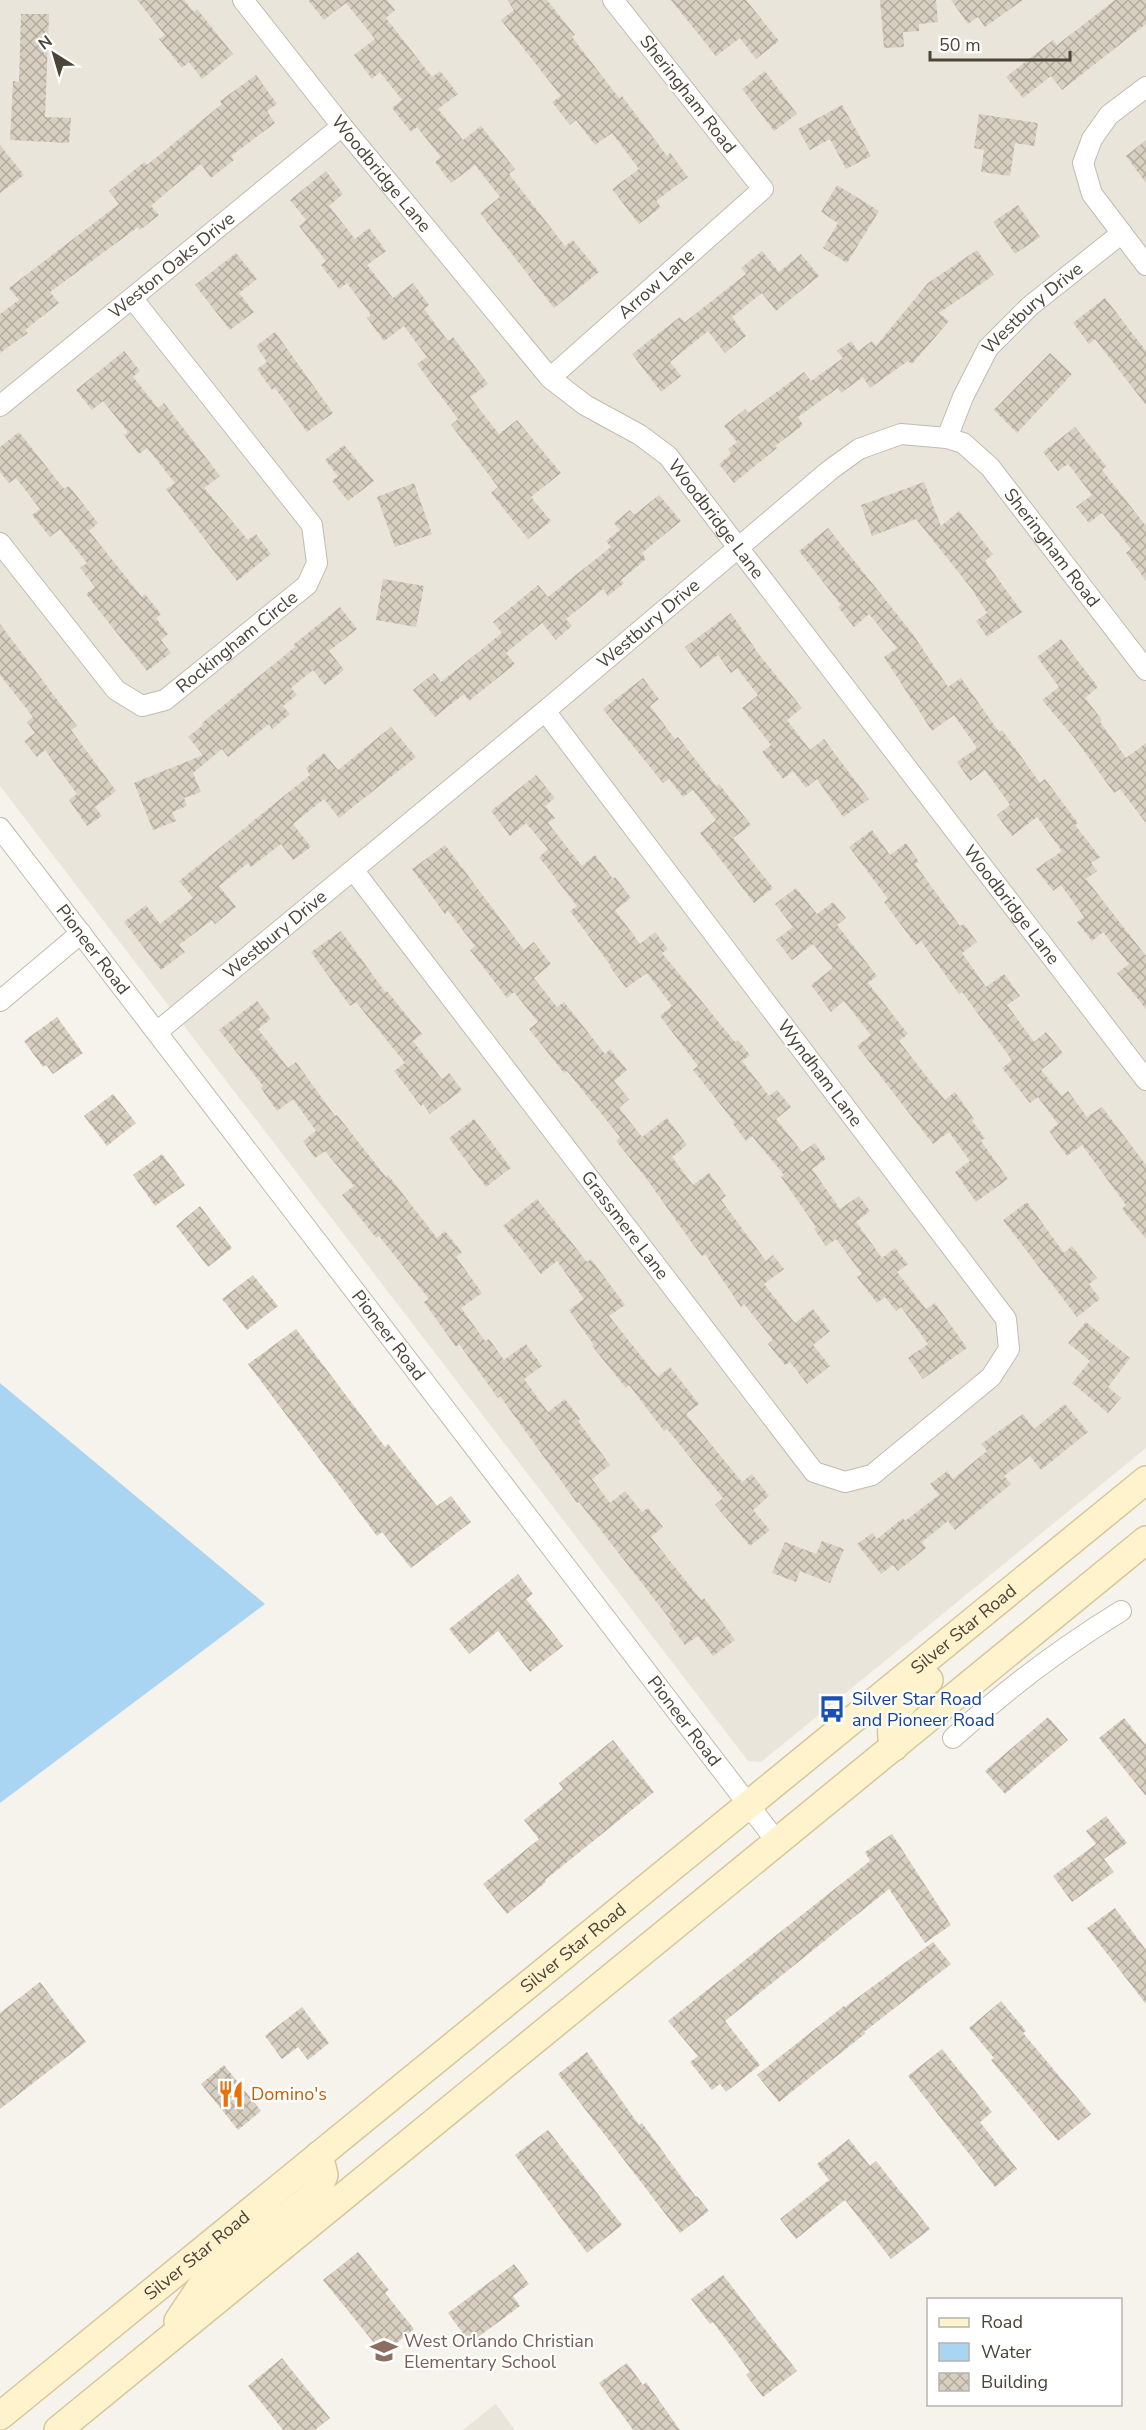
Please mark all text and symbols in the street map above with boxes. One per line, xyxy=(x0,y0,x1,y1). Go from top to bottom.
north arrow xyxy=(24,24,84,84)
scale bar xyxy=(930,24,1070,62)
text: N xyxy=(34,30,57,55)
street label: Sheringham Road xyxy=(634,30,742,158)
text: 50 m xyxy=(939,33,981,57)
street label: Woodbridge Lane xyxy=(326,110,437,237)
street label: Weston Oaks Drive xyxy=(104,207,240,324)
street label: Arrow Lane xyxy=(613,243,700,324)
street label: Westbury Drive xyxy=(977,257,1088,359)
street label: Woodbridge Lane xyxy=(663,454,770,584)
street label: Sheringham Road xyxy=(999,483,1105,612)
street label: Westbury Drive xyxy=(592,573,705,674)
street label: Rockingham Circle xyxy=(171,585,303,698)
street label: Woodbridge Lane xyxy=(958,840,1065,969)
street label: Westbury Drive xyxy=(218,885,332,984)
street label: Pioneer Road xyxy=(51,899,135,1000)
street label: Wyndham Lane xyxy=(772,1015,868,1131)
street label: Grassmere Lane xyxy=(576,1166,674,1284)
street label: Pioneer Road xyxy=(346,1285,431,1385)
street label: Silver Star Road xyxy=(906,1579,1021,1680)
street label: Pioneer Road xyxy=(642,1671,727,1771)
place label: Silver Star Road and Pioneer Road xyxy=(852,1687,995,1732)
bus stop icon: Silver Star Road and Pioneer Road xyxy=(817,1694,847,1724)
street label: Silver Star Road xyxy=(515,1897,631,1998)
restaurant icon: Domino's xyxy=(216,2079,246,2109)
place label: Domino's xyxy=(251,2082,327,2106)
street label: Silver Star Road xyxy=(139,2205,255,2306)
legend xyxy=(927,2298,1122,2406)
text: Road xyxy=(981,2310,1023,2334)
place label: West Orlando Christian Elementary School xyxy=(404,2329,594,2374)
school or university icon: West Orlando Christian Elementary School xyxy=(369,2336,399,2366)
text: Water xyxy=(981,2340,1032,2364)
text: Building xyxy=(981,2370,1048,2394)

